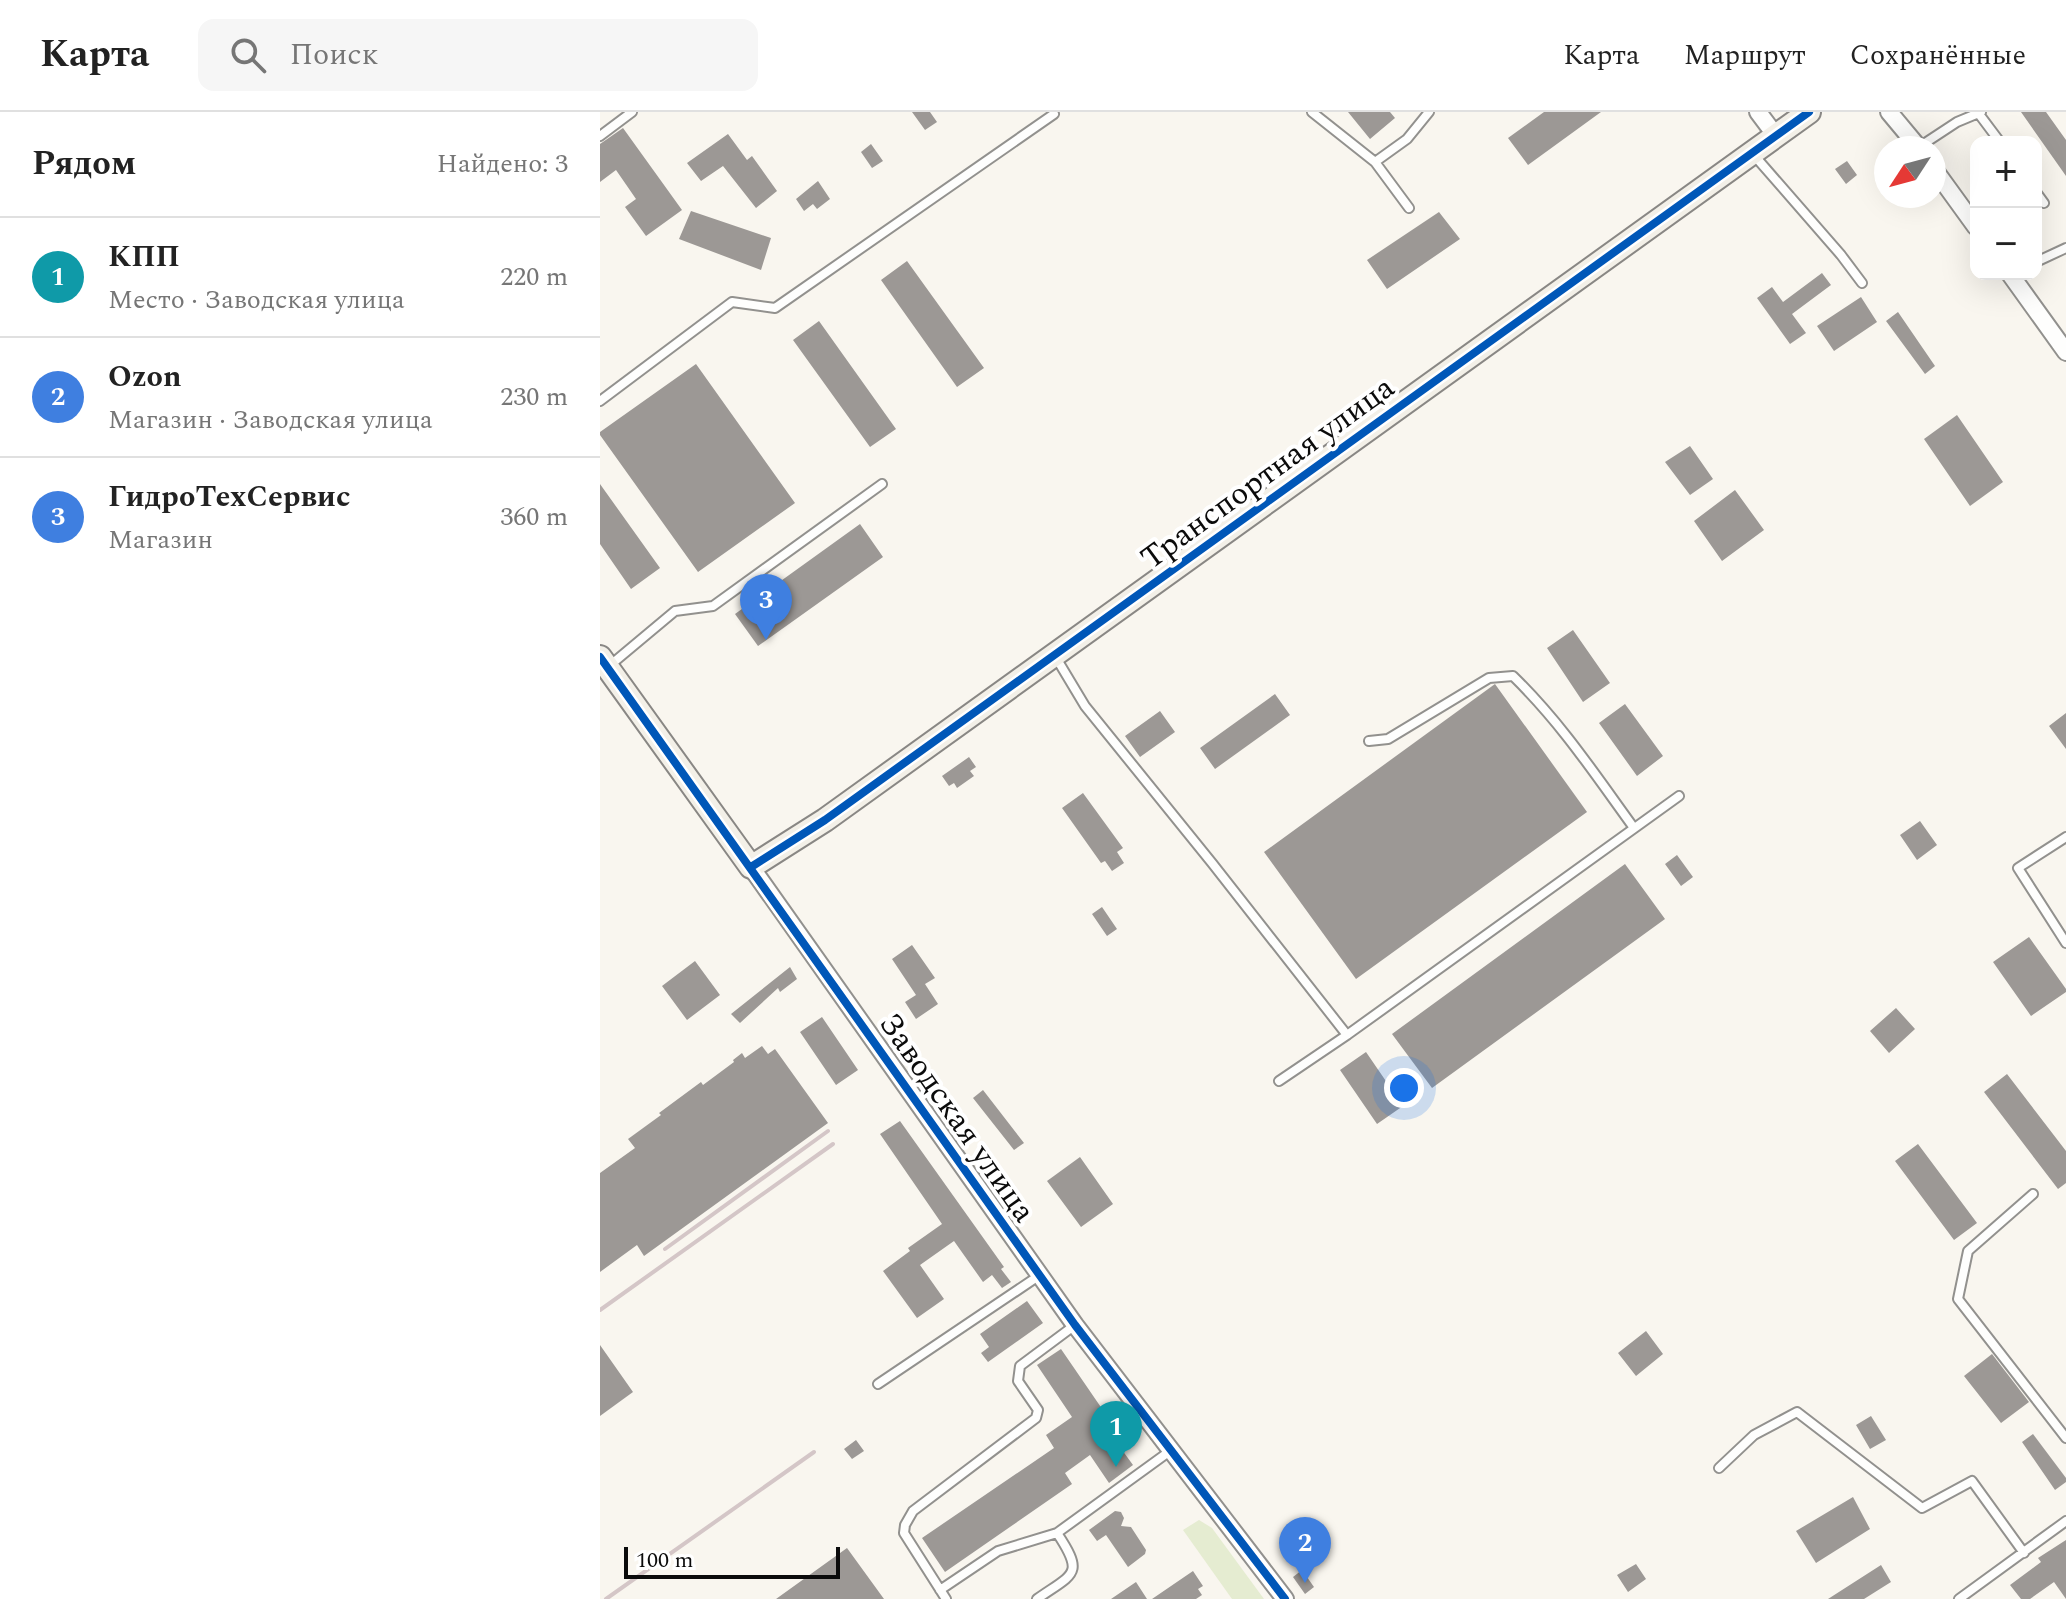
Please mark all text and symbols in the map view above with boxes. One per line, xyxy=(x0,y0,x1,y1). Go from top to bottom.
search box xyxy=(198,19,758,91)
text: Карта xyxy=(40,26,150,84)
text: Поиск xyxy=(290,32,378,78)
icon: search xyxy=(226,33,270,77)
text: Карта xyxy=(1563,34,1640,77)
text: Маршрут xyxy=(1684,34,1806,77)
text: Сохранённые xyxy=(1850,34,2026,77)
north arrow xyxy=(1874,136,1946,208)
map controls xyxy=(1970,136,2042,280)
button: + xyxy=(1970,136,2042,208)
text: Рядом xyxy=(32,138,136,190)
text: Найдено: 3 xyxy=(437,144,568,184)
button: − xyxy=(1970,208,2042,280)
text: КПП xyxy=(108,234,180,280)
text: 1 xyxy=(51,257,65,297)
text: 220 m xyxy=(500,257,568,297)
text: Место · Заводская улица xyxy=(108,280,405,320)
text: Ozon xyxy=(108,354,182,400)
street label: Транспортная улица xyxy=(1130,364,1406,582)
text: 2 xyxy=(51,377,65,417)
text: 230 m xyxy=(500,377,568,417)
text: Магазин · Заводская улица xyxy=(108,400,433,440)
text: ГидроТехСервис xyxy=(108,474,351,520)
text: 3 xyxy=(51,497,65,537)
text: 360 m xyxy=(500,497,568,537)
text: Магазин xyxy=(108,520,213,560)
pin: 3 xyxy=(740,574,792,640)
street label: Заводская улица xyxy=(866,1003,1048,1233)
your location xyxy=(1384,1068,1424,1108)
pin: 1 xyxy=(1090,1401,1142,1467)
pin: 2 xyxy=(1279,1517,1331,1583)
scale bar xyxy=(624,1543,840,1579)
text: 100 m xyxy=(636,1544,693,1577)

